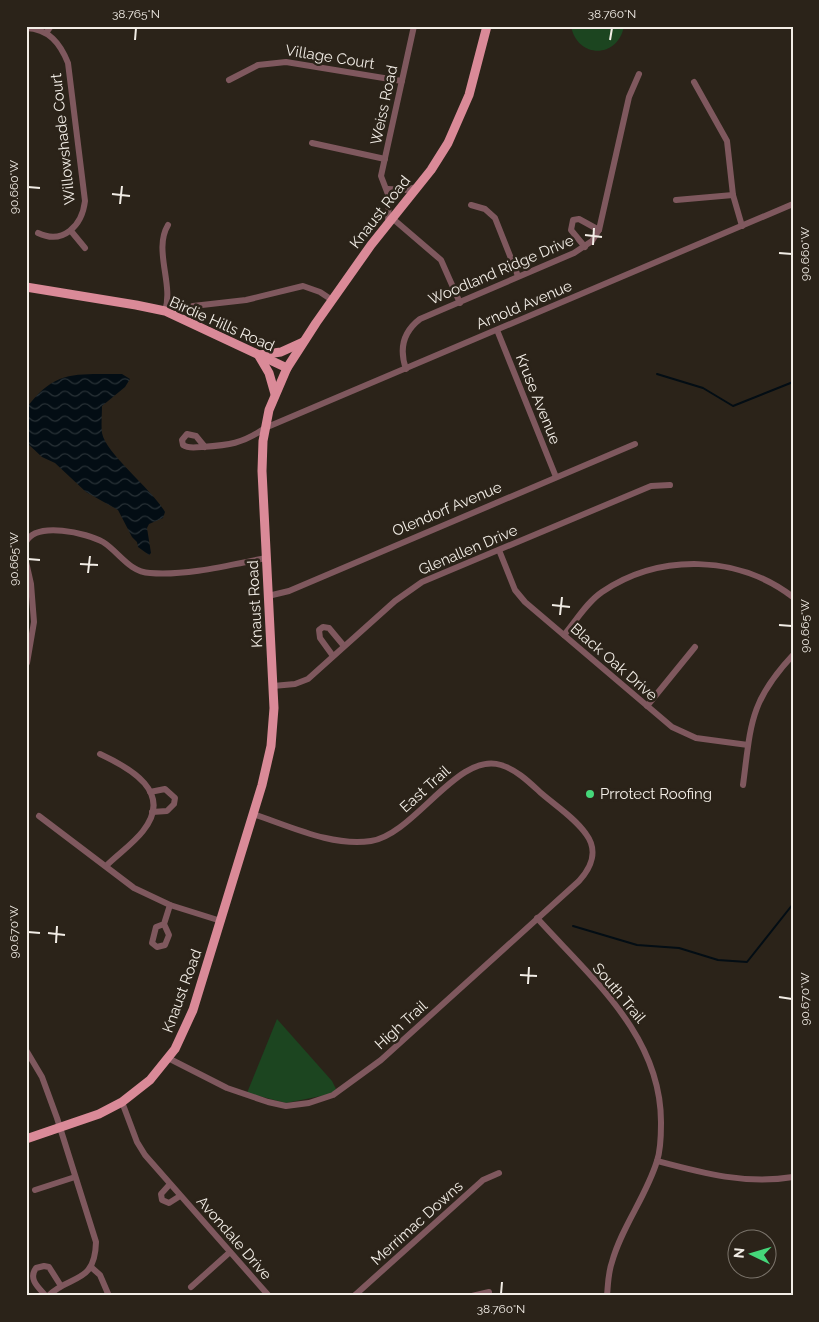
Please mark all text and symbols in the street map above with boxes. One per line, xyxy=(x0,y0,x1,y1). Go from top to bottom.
text: 38.765°N xyxy=(112,7,160,21)
text: 38.760°N xyxy=(588,7,636,21)
street label: Village Court xyxy=(284,41,376,73)
street label: Weiss Road xyxy=(367,63,401,147)
street label: Willowshade Court xyxy=(47,72,79,206)
text: 90.660°W xyxy=(7,160,21,214)
street label: Knaust Road xyxy=(346,172,414,252)
text: 90.660°W xyxy=(798,227,812,281)
street label: Woodland Ridge Drive xyxy=(426,231,577,309)
street label: Arnold Avenue xyxy=(473,277,575,333)
street label: Birdie Hills Road xyxy=(167,293,277,355)
street label: Kruse Avenue xyxy=(512,351,564,447)
street label: Olendorf Avenue xyxy=(390,478,505,540)
street label: Glenallen Drive xyxy=(416,521,520,579)
text: 90.665°W xyxy=(7,532,21,586)
street label: Knaust Road xyxy=(244,560,266,648)
text: 90.665°W xyxy=(798,599,812,653)
street label: Black Oak Drive xyxy=(567,619,661,705)
street label: East Trail xyxy=(396,761,455,816)
place label: Prrotect Roofing xyxy=(600,785,712,803)
marker: Prrotect Roofing xyxy=(584,788,596,800)
text: 90.670°W xyxy=(7,905,21,959)
street label: Knaust Road xyxy=(159,947,205,1035)
street label: South Trail xyxy=(589,959,650,1027)
text: 90.670°W xyxy=(798,972,812,1026)
street label: High Trail xyxy=(371,996,432,1053)
street label: Merrimac Downs xyxy=(367,1177,467,1269)
street label: Avondale Drive xyxy=(193,1192,275,1284)
north arrow xyxy=(726,1230,776,1280)
text: N xyxy=(731,1247,747,1259)
text: 38.760°N xyxy=(477,1302,525,1316)

